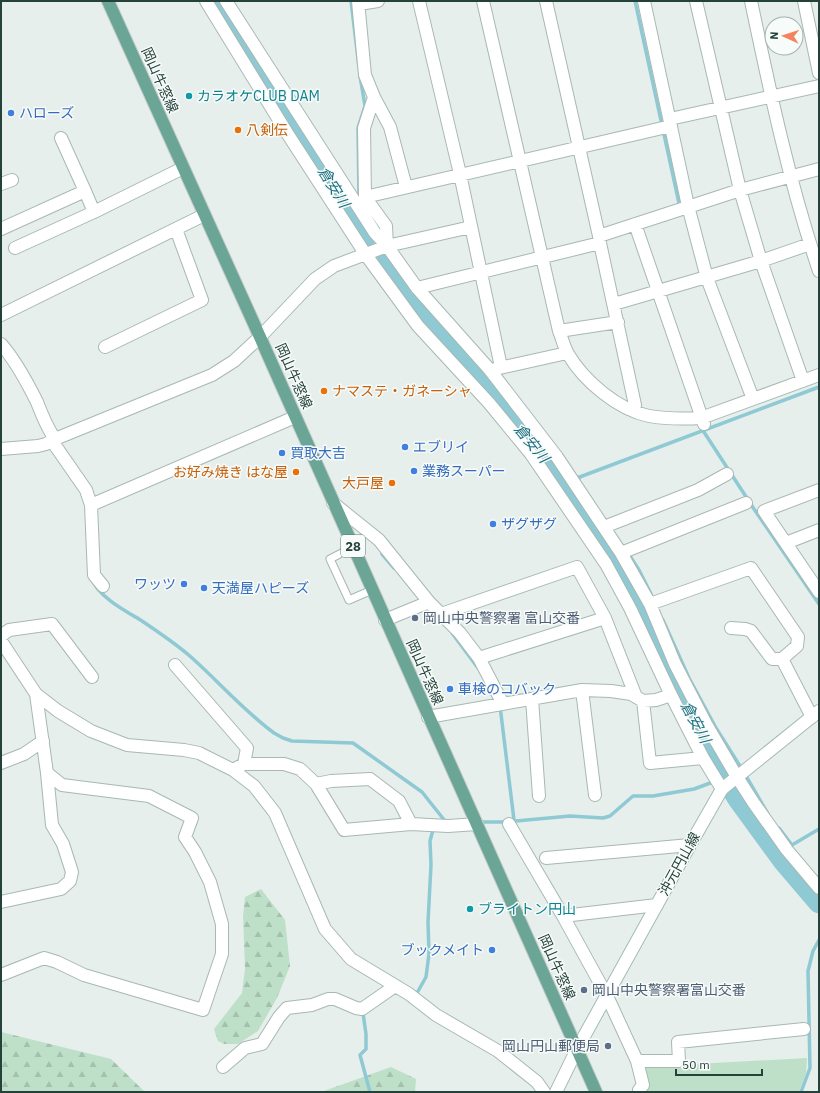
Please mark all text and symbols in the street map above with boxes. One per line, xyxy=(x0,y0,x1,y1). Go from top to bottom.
north arrow xyxy=(764,16,804,56)
text: N xyxy=(767,31,781,40)
street label: 岡山牛窓線 xyxy=(138,44,182,116)
place label: カラオケCLUB DAM xyxy=(197,87,320,105)
marker: カラオケCLUB DAM xyxy=(184,91,194,101)
place label: ハローズ xyxy=(19,104,74,122)
marker: ハローズ xyxy=(6,108,16,118)
place label: 八剣伝 xyxy=(246,121,288,139)
marker: 八剣伝 xyxy=(233,125,243,135)
water label: 倉安川 xyxy=(314,163,355,213)
street label: 岡山牛窓線 xyxy=(272,340,316,412)
place label: ナマステ・ガネーシャ xyxy=(332,382,472,400)
marker: ナマステ・ガネーシャ xyxy=(319,386,329,396)
water label: 倉安川 xyxy=(510,420,555,468)
place label: エブリイ xyxy=(413,438,469,456)
marker: エブリイ xyxy=(400,442,410,452)
place label: 買取大吉 xyxy=(290,444,346,462)
marker: 買取大吉 xyxy=(277,448,287,458)
place label: 業務スーパー xyxy=(422,462,506,480)
place label: お好み焼き はな屋 xyxy=(173,463,288,481)
marker: 業務スーパー xyxy=(409,466,419,476)
marker: お好み焼き はな屋 xyxy=(291,467,301,477)
place label: 大戸屋 xyxy=(342,474,384,492)
marker: 大戸屋 xyxy=(387,478,397,488)
place label: ザグザグ xyxy=(501,515,557,533)
marker: ザグザグ xyxy=(488,519,498,529)
road number: 28 xyxy=(341,535,365,557)
place label: ワッツ xyxy=(134,575,176,593)
marker: ワッツ xyxy=(179,579,189,589)
place label: 天満屋ハピーズ xyxy=(212,579,309,597)
marker: 天満屋ハピーズ xyxy=(199,583,209,593)
place label: 岡山中央警察署 富山交番 xyxy=(423,609,580,627)
marker: 岡山中央警察署 富山交番 xyxy=(410,613,420,623)
street label: 岡山牛窓線 xyxy=(403,636,447,708)
place label: 車検のコバック xyxy=(458,680,556,698)
marker: 車検のコバック xyxy=(445,684,455,694)
water label: 倉安川 xyxy=(677,698,716,748)
street label: 沖元円山線 xyxy=(654,829,704,899)
place label: ブライトン円山 xyxy=(478,900,576,918)
marker: ブライトン円山 xyxy=(465,904,475,914)
street label: 岡山牛窓線 xyxy=(535,931,579,1003)
place label: ブックメイト xyxy=(401,941,484,959)
marker: ブックメイト xyxy=(487,945,497,955)
place label: 岡山中央警察署富山交番 xyxy=(592,981,746,999)
marker: 岡山中央警察署富山交番 xyxy=(579,985,589,995)
place label: 岡山円山郵便局 xyxy=(502,1037,600,1055)
marker: 岡山円山郵便局 xyxy=(603,1041,613,1051)
scale bar xyxy=(676,1051,762,1077)
text: 50 m xyxy=(682,1057,710,1072)

